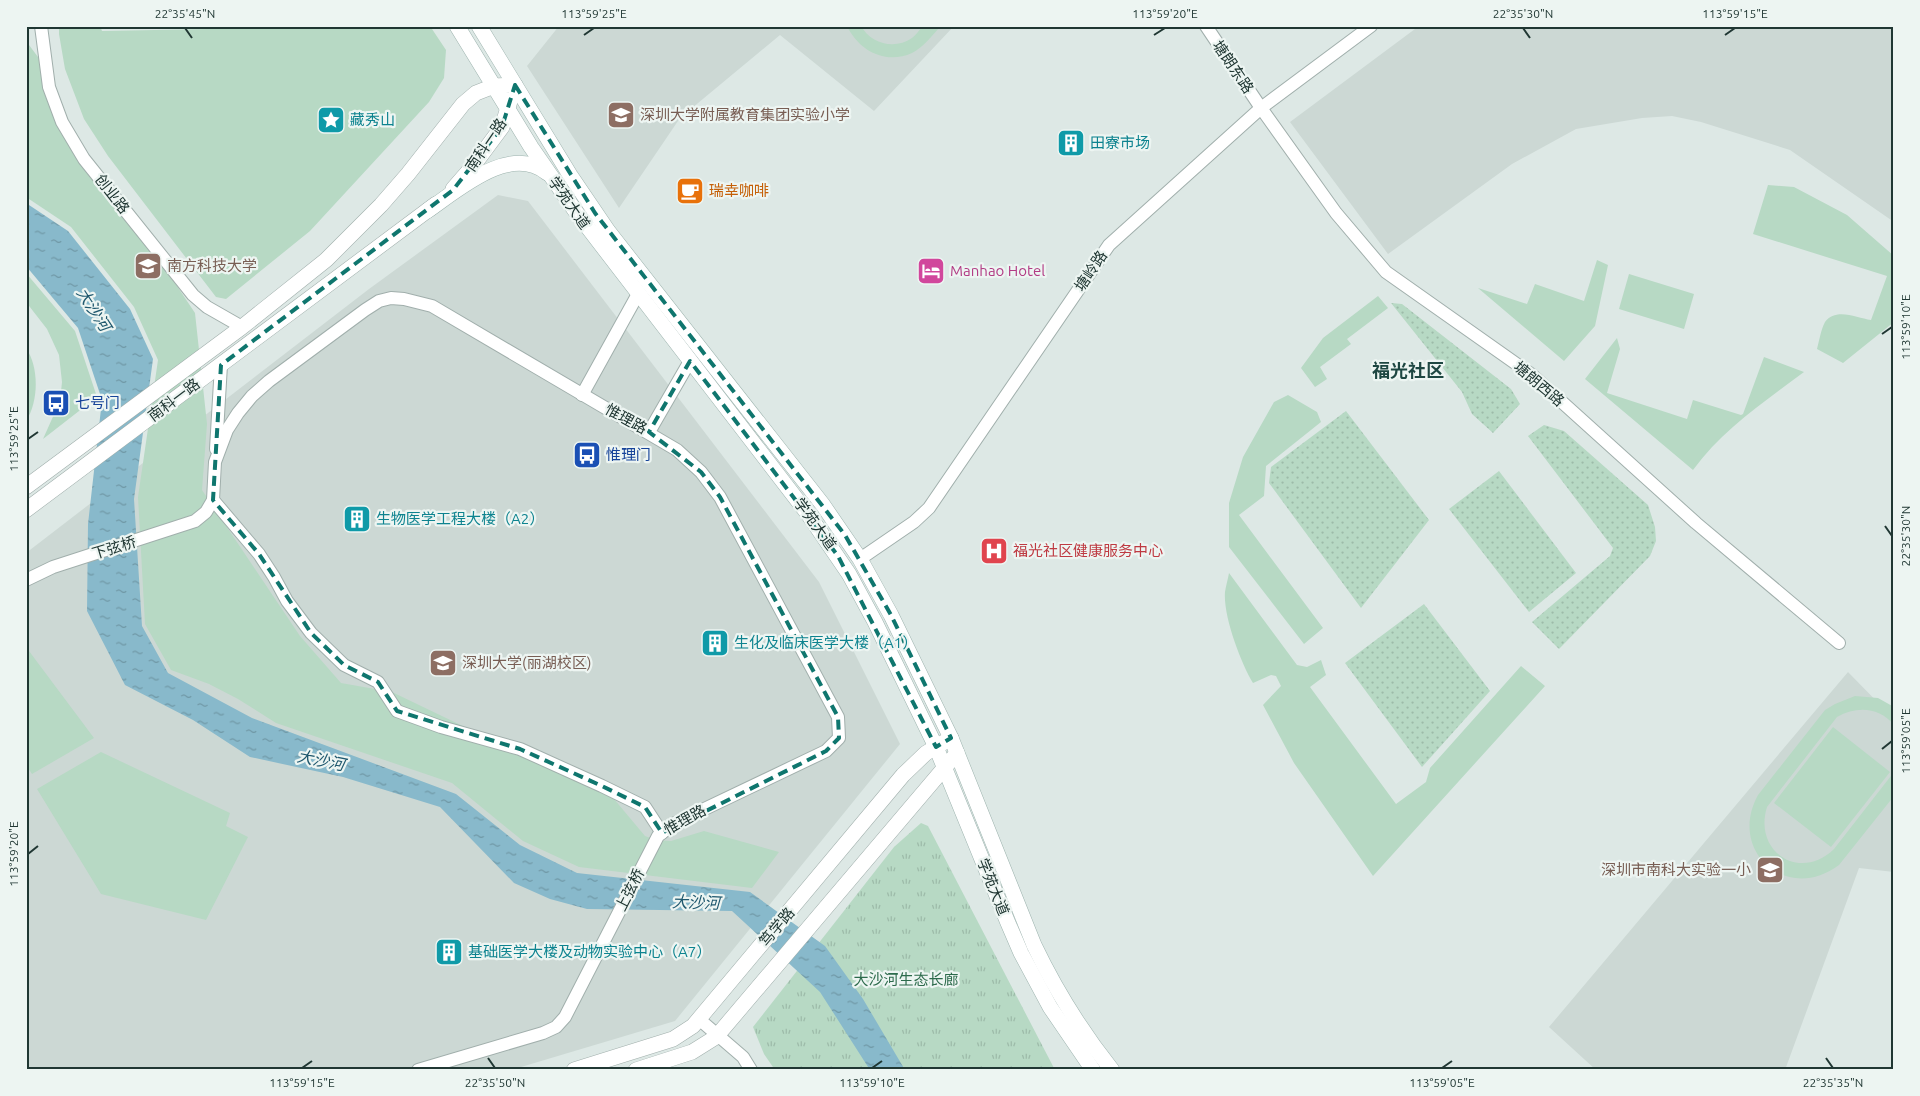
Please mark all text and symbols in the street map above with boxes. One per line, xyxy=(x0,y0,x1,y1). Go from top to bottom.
text: 22°35'45"N xyxy=(155,7,215,20)
text: 113°59'25"E xyxy=(561,7,627,20)
text: 113°59'20"E xyxy=(1132,7,1198,20)
text: 22°35'30"N xyxy=(1493,7,1553,20)
text: 113°59'15"E xyxy=(1702,7,1768,20)
street label: 塘朗东路 xyxy=(1210,37,1257,96)
school or university icon: 深圳大学附属教育集团实验小学 xyxy=(606,100,636,130)
place icon: 藏秀山 xyxy=(316,105,346,135)
place label: 深圳大学附属教育集团实验小学 xyxy=(640,106,850,123)
place label: 藏秀山 xyxy=(350,111,395,128)
street label: 南科一路 xyxy=(462,115,509,174)
building icon: 田寮市场 xyxy=(1056,128,1086,158)
place label: 田寮市场 xyxy=(1090,134,1150,151)
street label: 创业路 xyxy=(92,171,133,217)
street label: 学苑大道 xyxy=(545,173,594,232)
cafe icon: 瑞幸咖啡 xyxy=(675,176,705,206)
place label: 瑞幸咖啡 xyxy=(709,182,769,199)
street label: 塘岭路 xyxy=(1071,247,1110,294)
school or university icon: 南方科技大学 xyxy=(133,251,163,281)
hotel icon: Manhao Hotel xyxy=(916,256,946,286)
place label: 南方科技大学 xyxy=(167,257,257,274)
place label: Manhao Hotel xyxy=(950,262,1045,279)
water label: 大沙河 xyxy=(73,284,116,337)
text: 113°59'10"E xyxy=(1899,294,1912,360)
street label: 塘朗西路 xyxy=(1511,358,1568,409)
district label: 福光社区 xyxy=(1372,360,1444,380)
street label: 南科一路 xyxy=(145,375,203,424)
bus stop icon: 七号门 xyxy=(41,388,71,418)
place label: 七号门 xyxy=(75,394,120,411)
street label: 惟理路 xyxy=(602,400,650,437)
text: 113°59'25"E xyxy=(7,406,20,472)
bus stop icon: 惟理门 xyxy=(572,440,602,470)
place label: 惟理门 xyxy=(606,446,651,463)
street label: 学苑大道 xyxy=(791,494,840,553)
building icon: 生物医学工程大楼（A2） xyxy=(342,504,372,534)
text: 22°35'30"N xyxy=(1899,506,1912,566)
place label: 生物医学工程大楼（A2） xyxy=(376,510,544,527)
street label: 下弦桥 xyxy=(90,533,138,562)
hospital icon: 福光社区健康服务中心 xyxy=(979,536,1009,566)
place label: 福光社区健康服务中心 xyxy=(1013,542,1163,559)
building icon: 生化及临床医学大楼（A1） xyxy=(700,628,730,658)
place label: 生化及临床医学大楼（A1） xyxy=(734,634,917,651)
school or university icon: 深圳大学(丽湖校区) xyxy=(428,648,458,678)
place label: 深圳大学(丽湖校区) xyxy=(462,654,591,671)
text: 113°59'05"E xyxy=(1899,708,1912,774)
water label: 大沙河 xyxy=(296,747,349,774)
street label: 惟理路 xyxy=(661,801,709,838)
text: 113°59'20"E xyxy=(7,821,20,887)
school or university icon: 深圳市南科大实验一小 xyxy=(1755,855,1785,885)
street label: 学苑大道 xyxy=(974,856,1013,918)
place label: 深圳市南科大实验一小 xyxy=(1601,861,1751,878)
street label: 上弦桥 xyxy=(612,866,647,914)
water label: 大沙河 xyxy=(672,892,723,912)
street label: 笃学路 xyxy=(756,904,798,949)
building icon: 基础医学大楼及动物实验中心（A7） xyxy=(434,937,464,967)
place label: 基础医学大楼及动物实验中心（A7） xyxy=(468,943,711,960)
park label: 大沙河生态长廊 xyxy=(853,971,959,988)
text: 113°59'15"E xyxy=(269,1076,335,1089)
text: 22°35'50"N xyxy=(465,1076,525,1089)
text: 113°59'10"E xyxy=(839,1076,905,1089)
text: 113°59'05"E xyxy=(1409,1076,1475,1089)
text: 22°35'35"N xyxy=(1803,1076,1863,1089)

